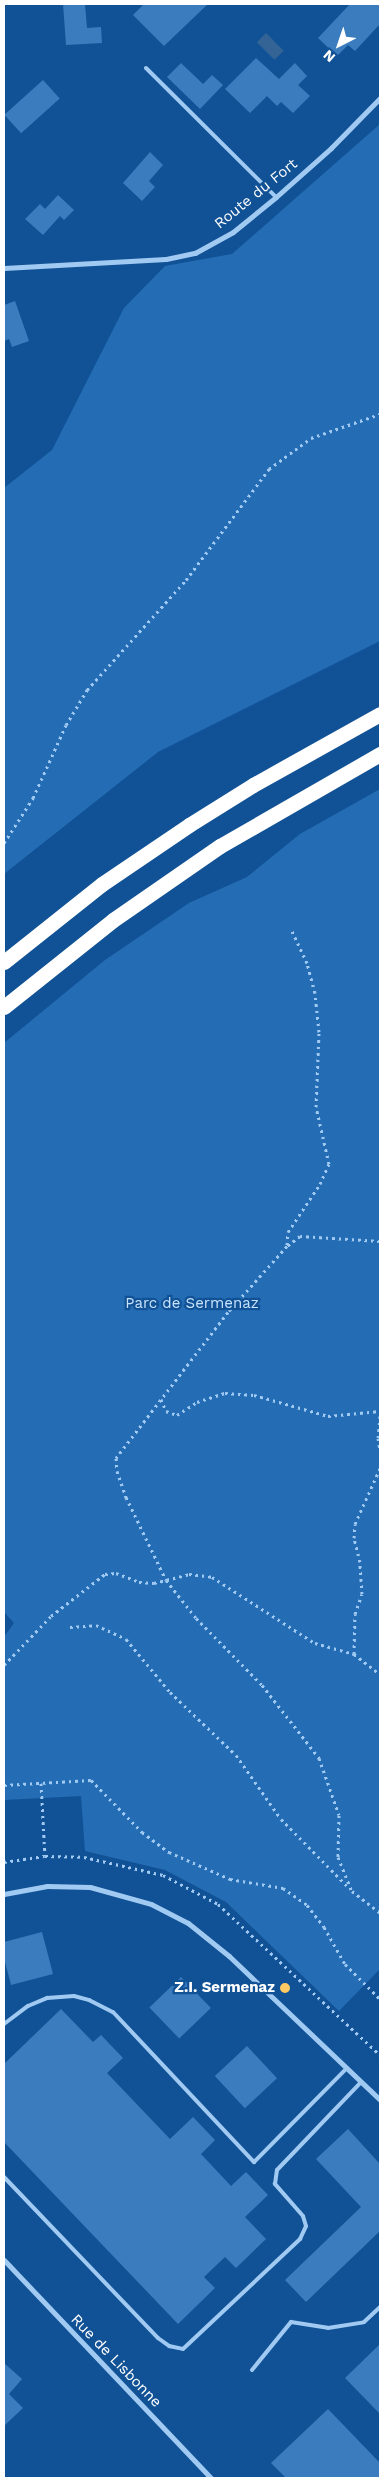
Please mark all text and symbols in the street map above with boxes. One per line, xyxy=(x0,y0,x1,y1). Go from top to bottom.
north arrow xyxy=(314,20,364,70)
text: N xyxy=(320,47,338,66)
street label: Route du Fort xyxy=(211,155,301,233)
park label: Parc de Sermenaz xyxy=(125,1295,259,1313)
place label: Z.I. Sermenaz xyxy=(174,1979,275,1997)
marker: Z.I. Sermenaz xyxy=(279,1982,291,1994)
street label: Rue de Lisbonne xyxy=(67,2311,165,2411)

